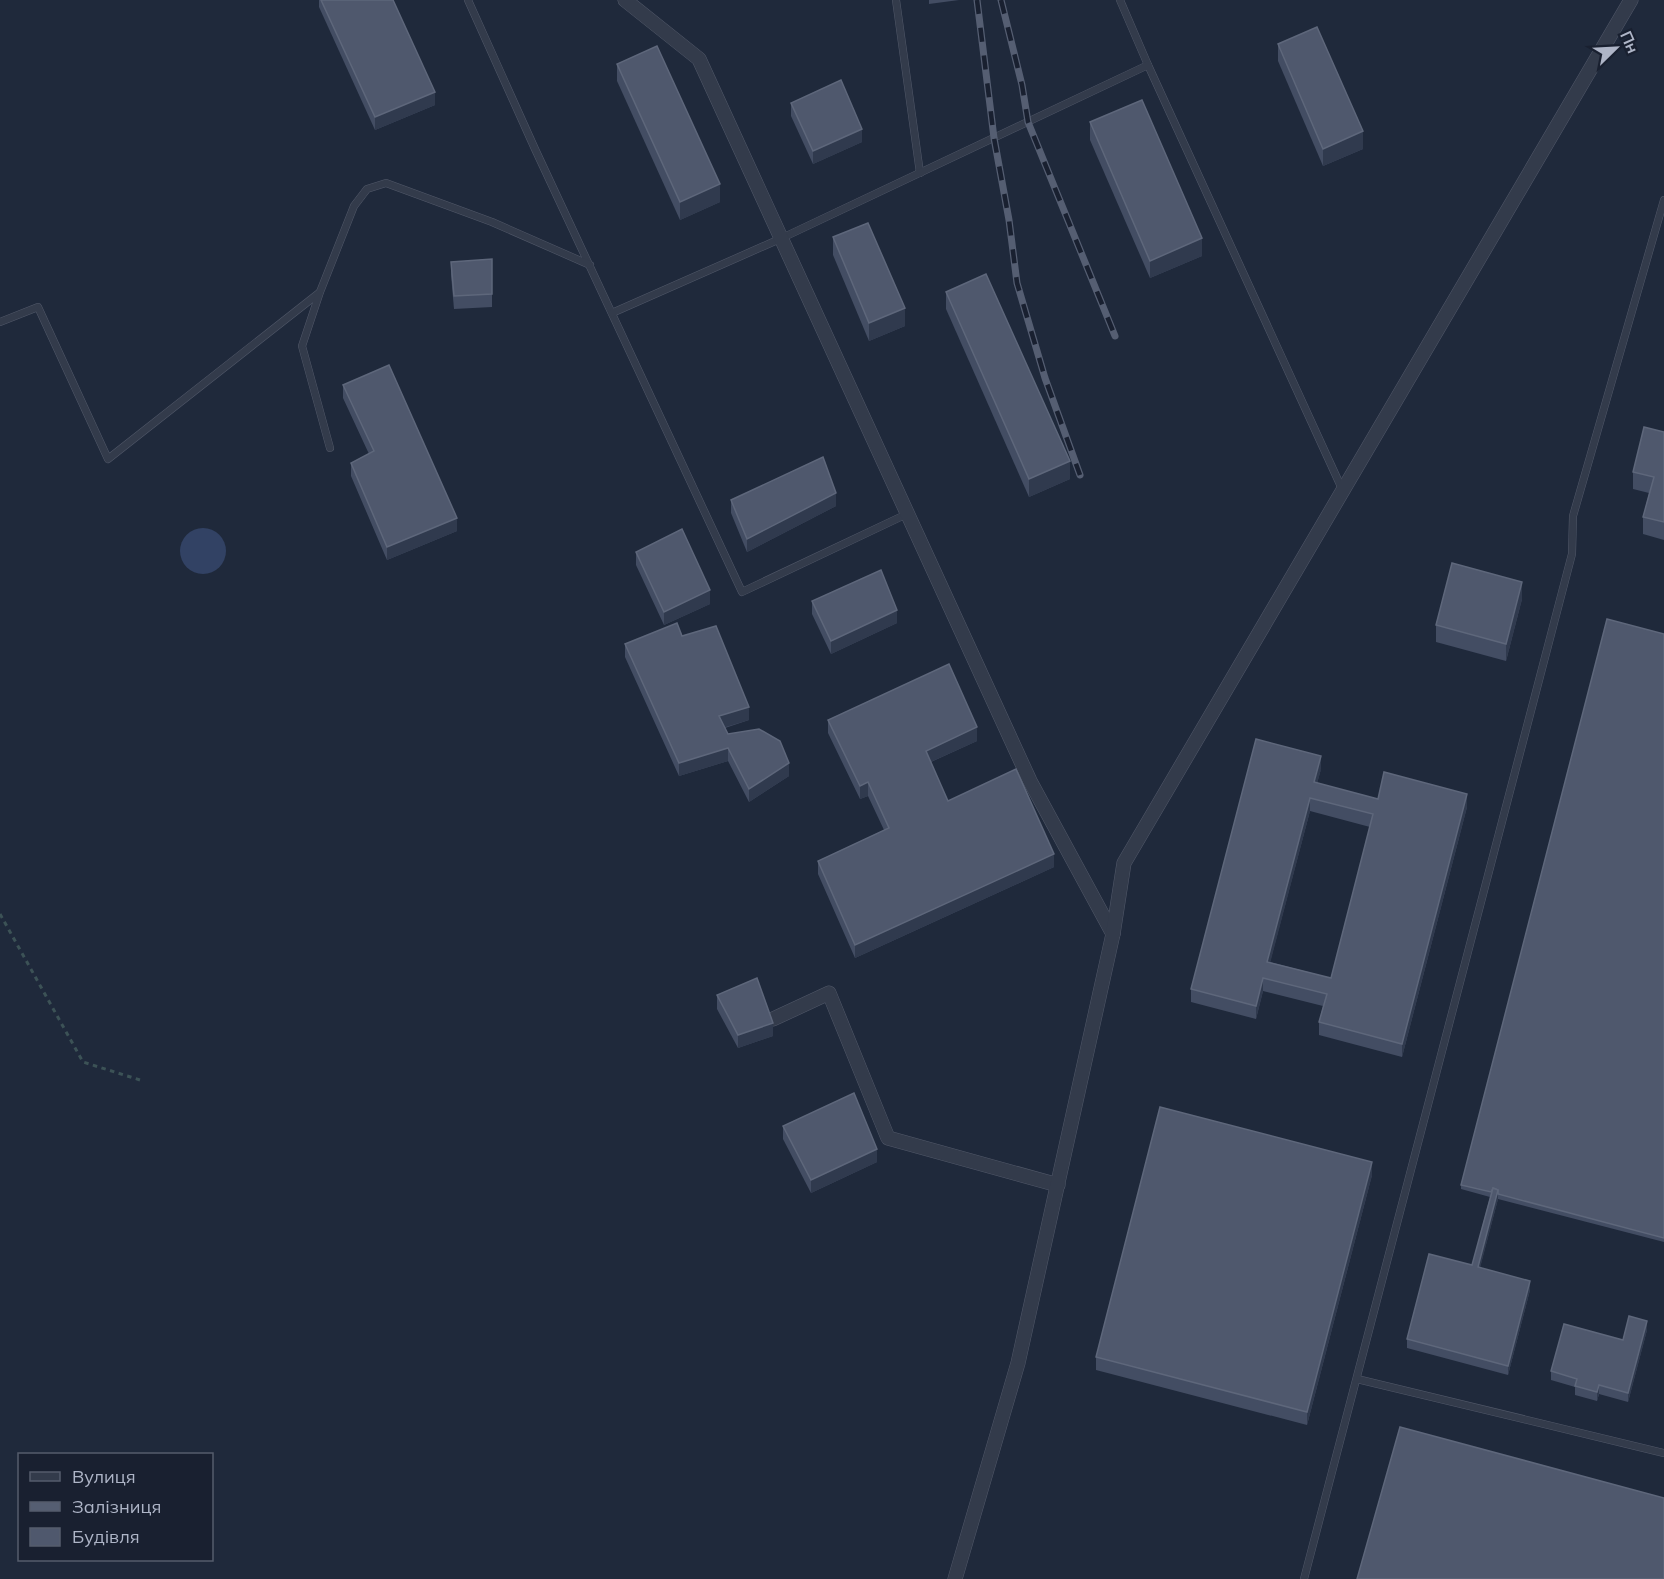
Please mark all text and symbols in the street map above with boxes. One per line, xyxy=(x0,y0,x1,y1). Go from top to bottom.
north arrow xyxy=(1586,18,1646,78)
text: Пн xyxy=(1616,28,1643,56)
legend xyxy=(18,1453,213,1561)
text: Вулиця xyxy=(72,1465,136,1488)
text: Залізниця xyxy=(72,1495,161,1518)
text: Будівля xyxy=(72,1525,140,1548)

